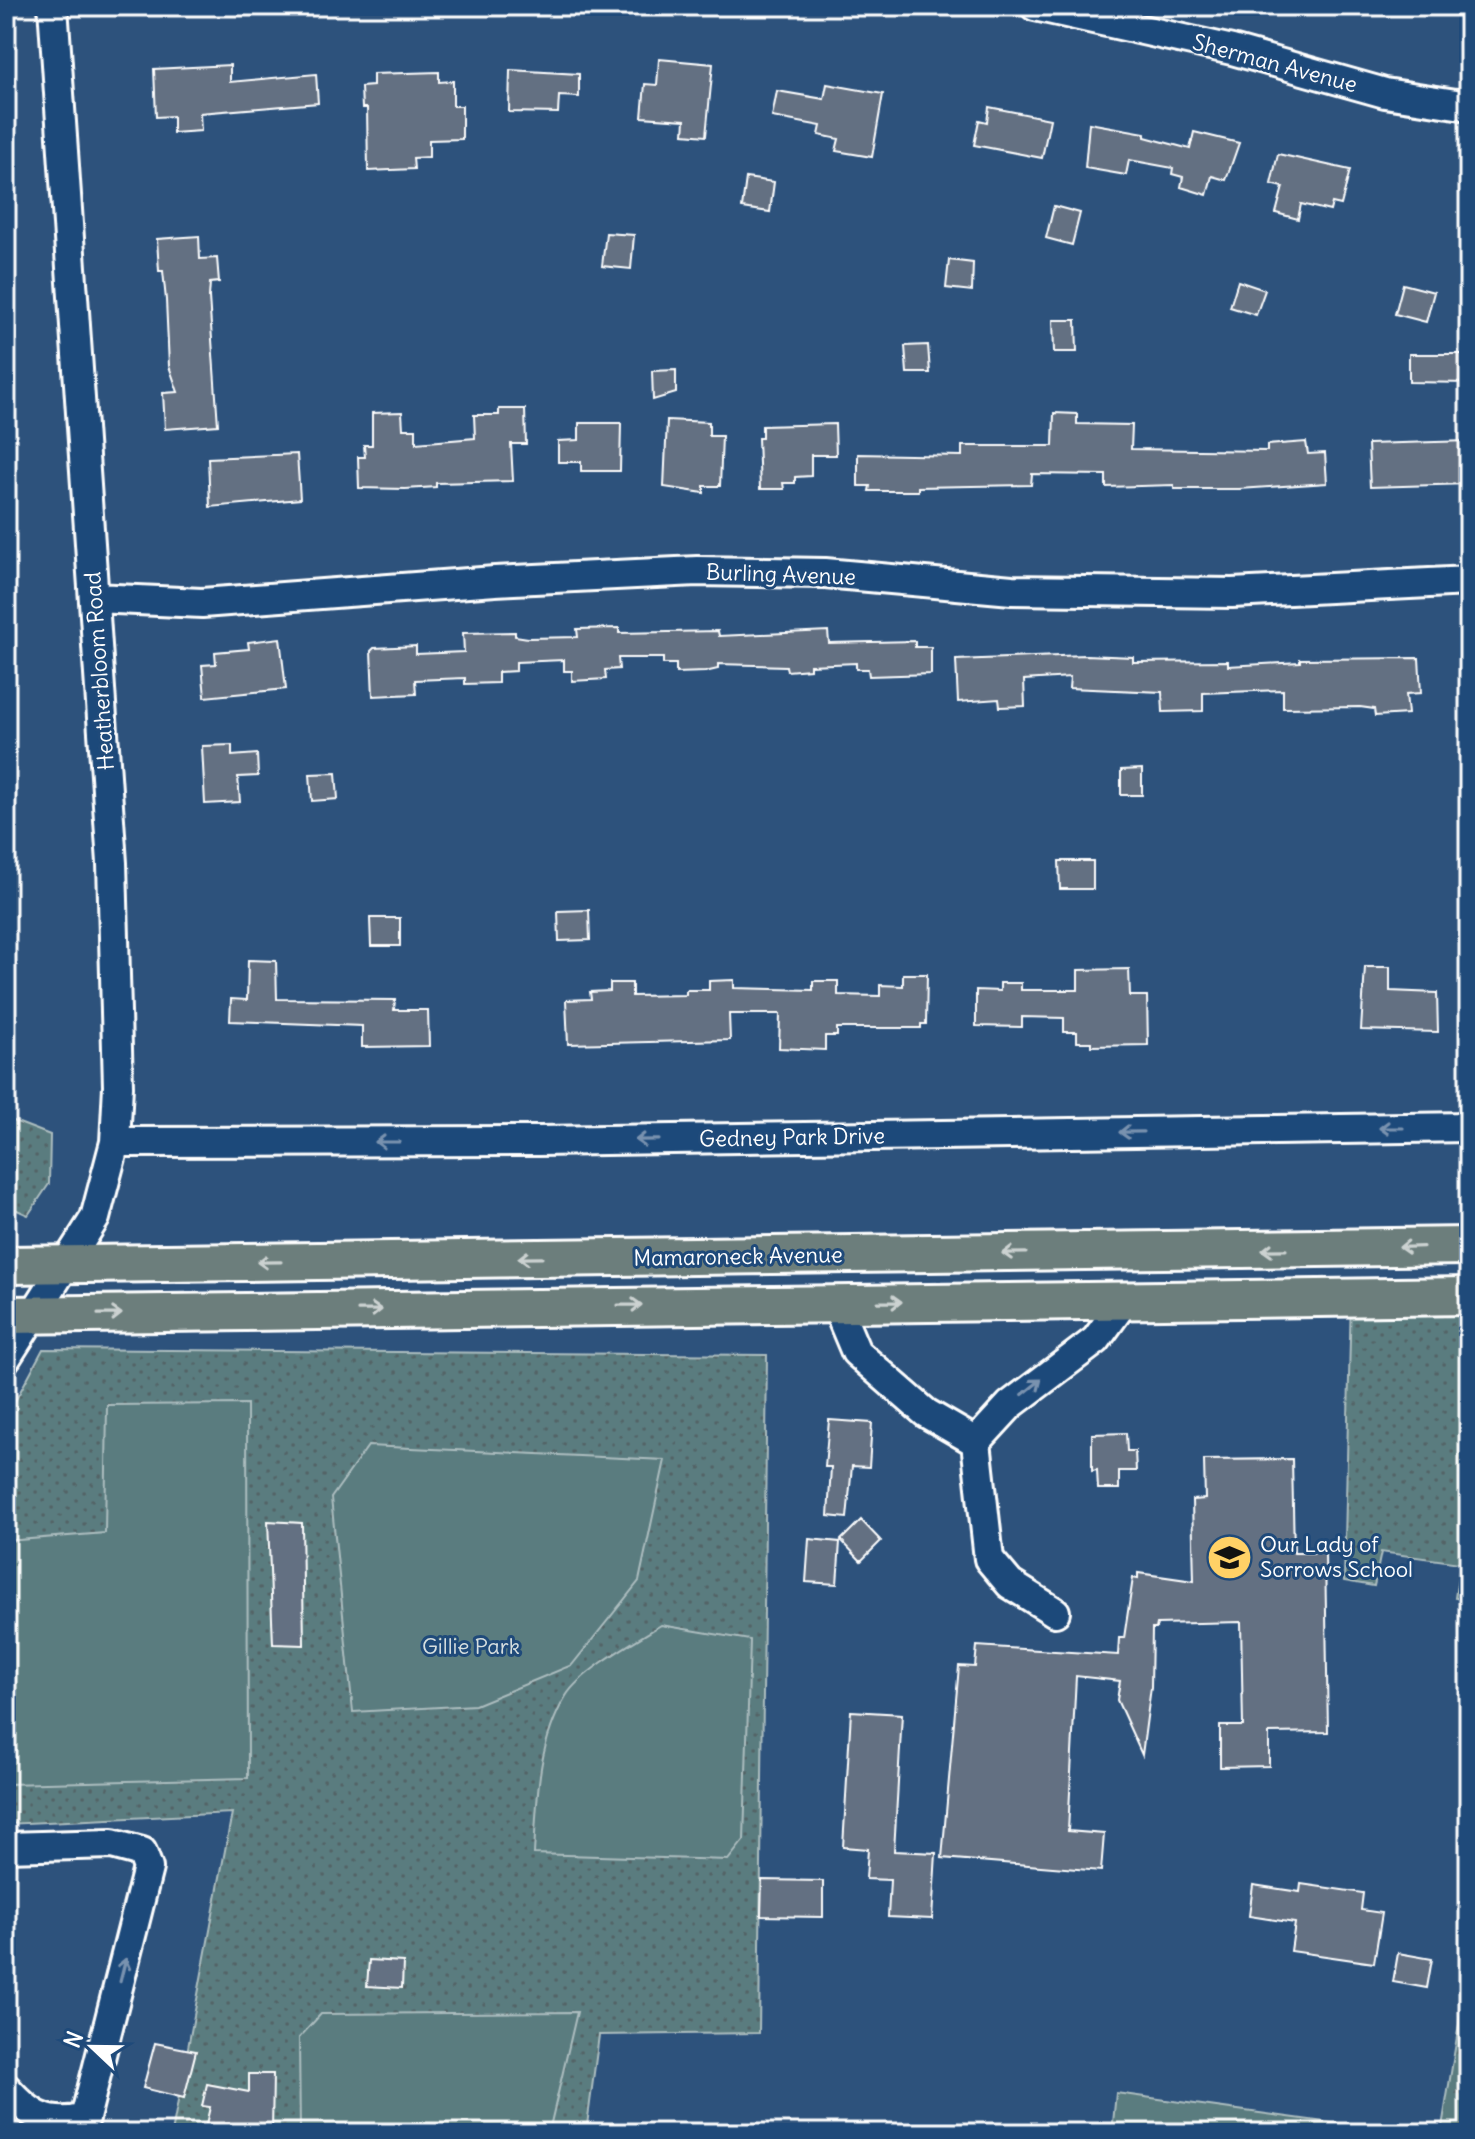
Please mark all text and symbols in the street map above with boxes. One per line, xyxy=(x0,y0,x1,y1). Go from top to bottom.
street label: Sherman Avenue xyxy=(1190,28,1360,98)
street label: Burling Avenue xyxy=(706,557,856,591)
street label: Heatherbloom Road xyxy=(78,571,120,771)
one-way arrow xyxy=(1378,1120,1405,1136)
street label: Gedney Park Drive xyxy=(699,1121,885,1153)
one-way arrow xyxy=(1118,1124,1145,1139)
one-way arrow xyxy=(634,1132,661,1147)
one-way arrow xyxy=(374,1134,401,1150)
street label: Mamaroneck Avenue xyxy=(633,1240,843,1272)
one-way arrow xyxy=(1398,1240,1425,1255)
one-way arrow xyxy=(1261,1242,1288,1258)
one-way arrow xyxy=(1001,1245,1028,1261)
one-way arrow xyxy=(517,1251,544,1266)
one-way arrow xyxy=(256,1255,283,1270)
one-way arrow xyxy=(876,1294,903,1310)
one-way arrow xyxy=(616,1297,643,1313)
one-way arrow xyxy=(356,1302,383,1318)
one-way arrow xyxy=(96,1306,123,1322)
one-way arrow xyxy=(1021,1378,1042,1396)
place label: Our Lady of Sorrows School xyxy=(1260,1530,1413,1583)
school or university icon: Our Lady of Sorrows School xyxy=(1205,1533,1253,1581)
park label: Gillie Park xyxy=(422,1632,520,1660)
one-way arrow xyxy=(116,1957,131,1983)
north arrow xyxy=(52,2007,132,2087)
text: N xyxy=(58,2027,89,2052)

